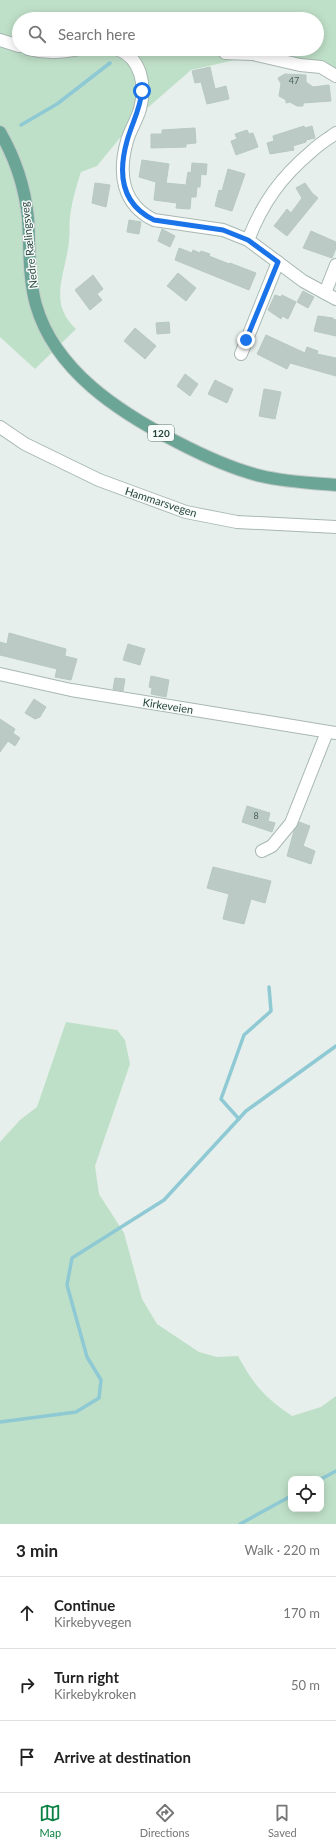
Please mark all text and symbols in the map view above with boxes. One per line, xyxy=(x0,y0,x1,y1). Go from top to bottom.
search box xyxy=(12,12,324,56)
icon: search xyxy=(26,23,48,45)
text: Search here xyxy=(58,25,135,43)
house number: 47 xyxy=(289,75,299,86)
route start xyxy=(133,82,151,100)
street label: Nedre Rælingsveg xyxy=(17,201,40,289)
route end xyxy=(237,331,255,349)
road number: 120 xyxy=(148,425,174,441)
street label: Hammarsvegen xyxy=(124,484,199,519)
street label: Kirkeveien xyxy=(142,695,194,716)
house number: 8 xyxy=(253,810,259,821)
map controls xyxy=(288,1476,324,1512)
button: locate xyxy=(288,1476,324,1512)
text: 3 min xyxy=(16,1540,58,1561)
text: Walk · 220 m xyxy=(244,1542,320,1558)
text: Continue xyxy=(54,1596,115,1614)
icon: ahead xyxy=(16,1602,38,1624)
text: 170 m xyxy=(283,1605,320,1621)
text: Kirkebyvegen xyxy=(54,1614,132,1630)
text: Turn right xyxy=(54,1668,119,1686)
icon: right xyxy=(16,1674,38,1696)
text: 50 m xyxy=(291,1677,320,1693)
text: Kirkebykroken xyxy=(54,1686,136,1702)
icon: arrive xyxy=(16,1746,38,1768)
text: Arrive at destination xyxy=(54,1748,191,1766)
tab: Map xyxy=(39,1802,61,1839)
tab: Directions xyxy=(140,1802,189,1839)
tab: Saved xyxy=(268,1802,297,1839)

